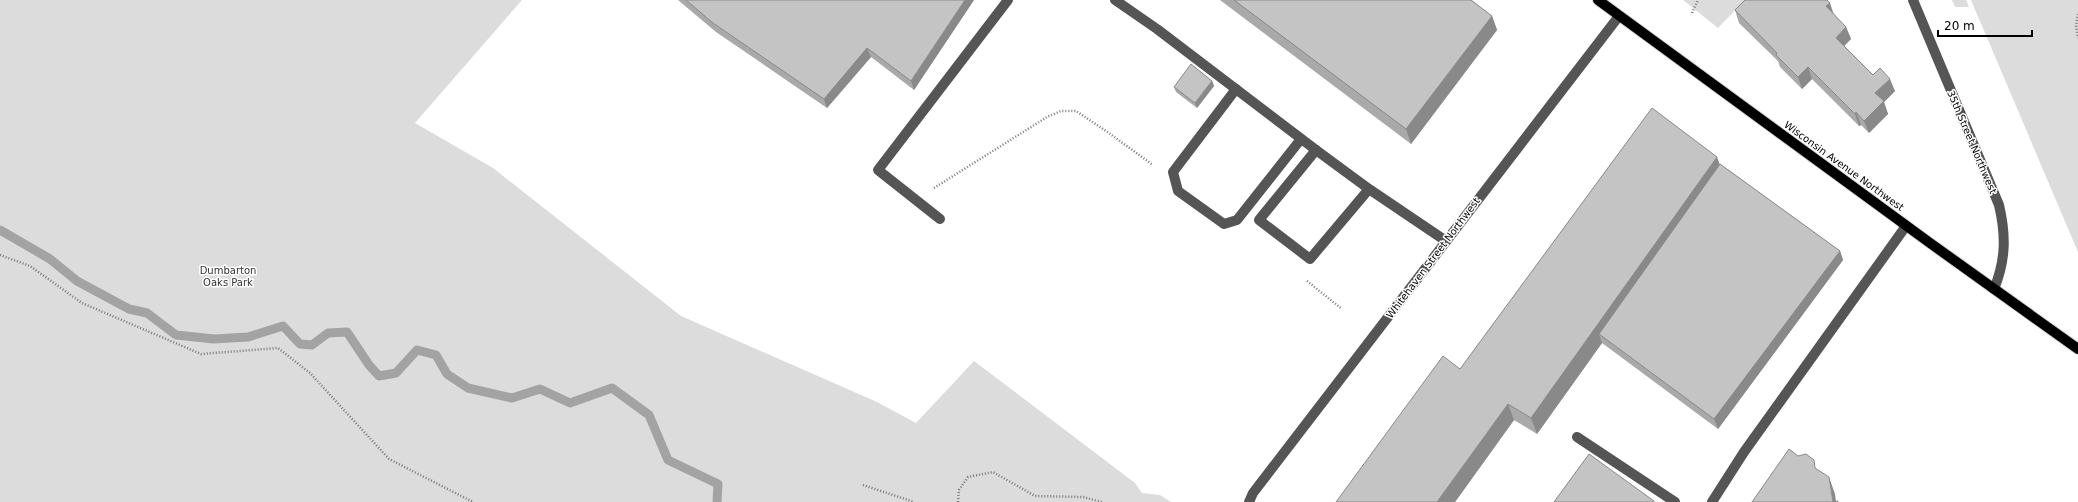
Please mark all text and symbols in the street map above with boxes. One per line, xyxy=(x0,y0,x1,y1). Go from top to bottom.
scale bar xyxy=(1938,12,2032,38)
text: 20 m xyxy=(1944,19,1975,33)
street label: 35th Street Northwest xyxy=(1945,89,1999,195)
street label: Wisconsin Avenue Northwest xyxy=(1782,119,1906,213)
street label: Whitehaven Street Northwest xyxy=(1384,195,1482,320)
park label: Dumbarton Oaks Park xyxy=(200,265,256,288)

